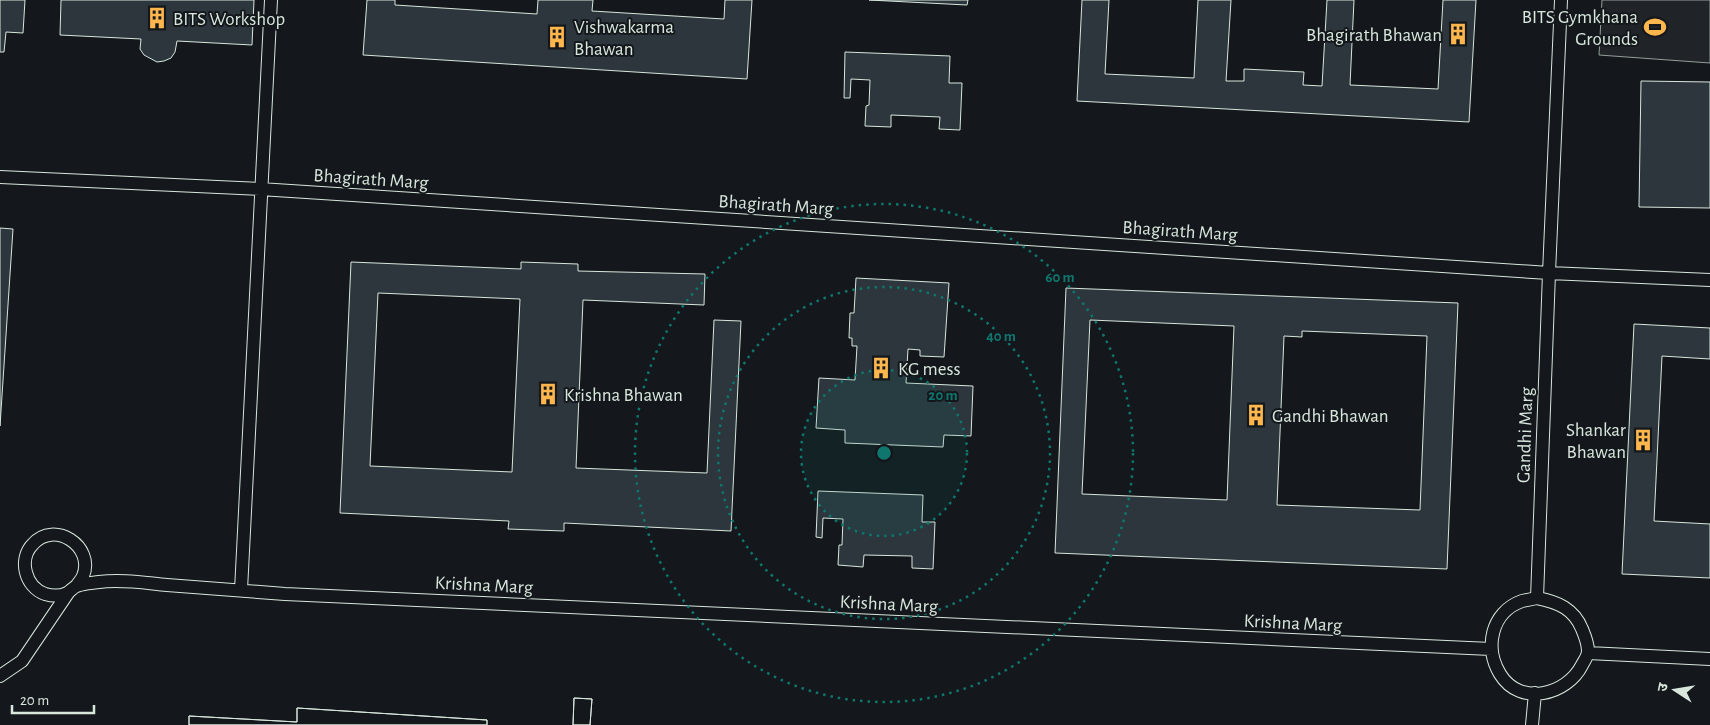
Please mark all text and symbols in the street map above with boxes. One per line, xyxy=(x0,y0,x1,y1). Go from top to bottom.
building icon: BITS Workshop xyxy=(144,5,170,31)
place label: BITS Gymkhana Grounds xyxy=(1522,8,1638,49)
place label: BITS Workshop xyxy=(173,10,285,29)
sports icon: BITS Gymkhana Grounds xyxy=(1642,14,1668,40)
place label: Vishwakarma Bhawan xyxy=(574,18,674,59)
building icon: Bhagirath Bhawan xyxy=(1445,21,1471,47)
building icon: Vishwakarma Bhawan xyxy=(544,24,570,50)
place label: Bhagirath Bhawan xyxy=(1306,26,1442,45)
street label: Bhagirath Marg xyxy=(313,166,430,193)
street label: Bhagirath Marg xyxy=(718,192,835,219)
street label: Bhagirath Marg xyxy=(1122,218,1239,245)
text: 60 m xyxy=(1045,270,1075,285)
text: 40 m xyxy=(986,329,1016,344)
building icon: KG mess xyxy=(868,355,894,381)
place label: KG mess xyxy=(898,360,961,379)
building icon: Krishna Bhawan xyxy=(535,381,561,407)
place label: Krishna Bhawan xyxy=(564,386,683,405)
street label: Gandhi Marg xyxy=(1514,386,1537,483)
text: 20 m xyxy=(928,388,958,403)
building icon: Gandhi Bhawan xyxy=(1243,402,1269,428)
place label: Gandhi Bhawan xyxy=(1272,407,1389,426)
place label: Shankar Bhawan xyxy=(1566,421,1626,462)
building icon: Shankar Bhawan xyxy=(1630,427,1656,453)
centre of rings xyxy=(875,444,893,462)
street label: Krishna Marg xyxy=(434,573,534,598)
street label: Krishna Marg xyxy=(839,592,939,617)
street label: Krishna Marg xyxy=(1243,611,1343,636)
north arrow xyxy=(1650,665,1700,715)
text: उ xyxy=(1656,681,1671,693)
scale bar xyxy=(12,682,95,714)
text: 20 m xyxy=(20,693,49,708)

